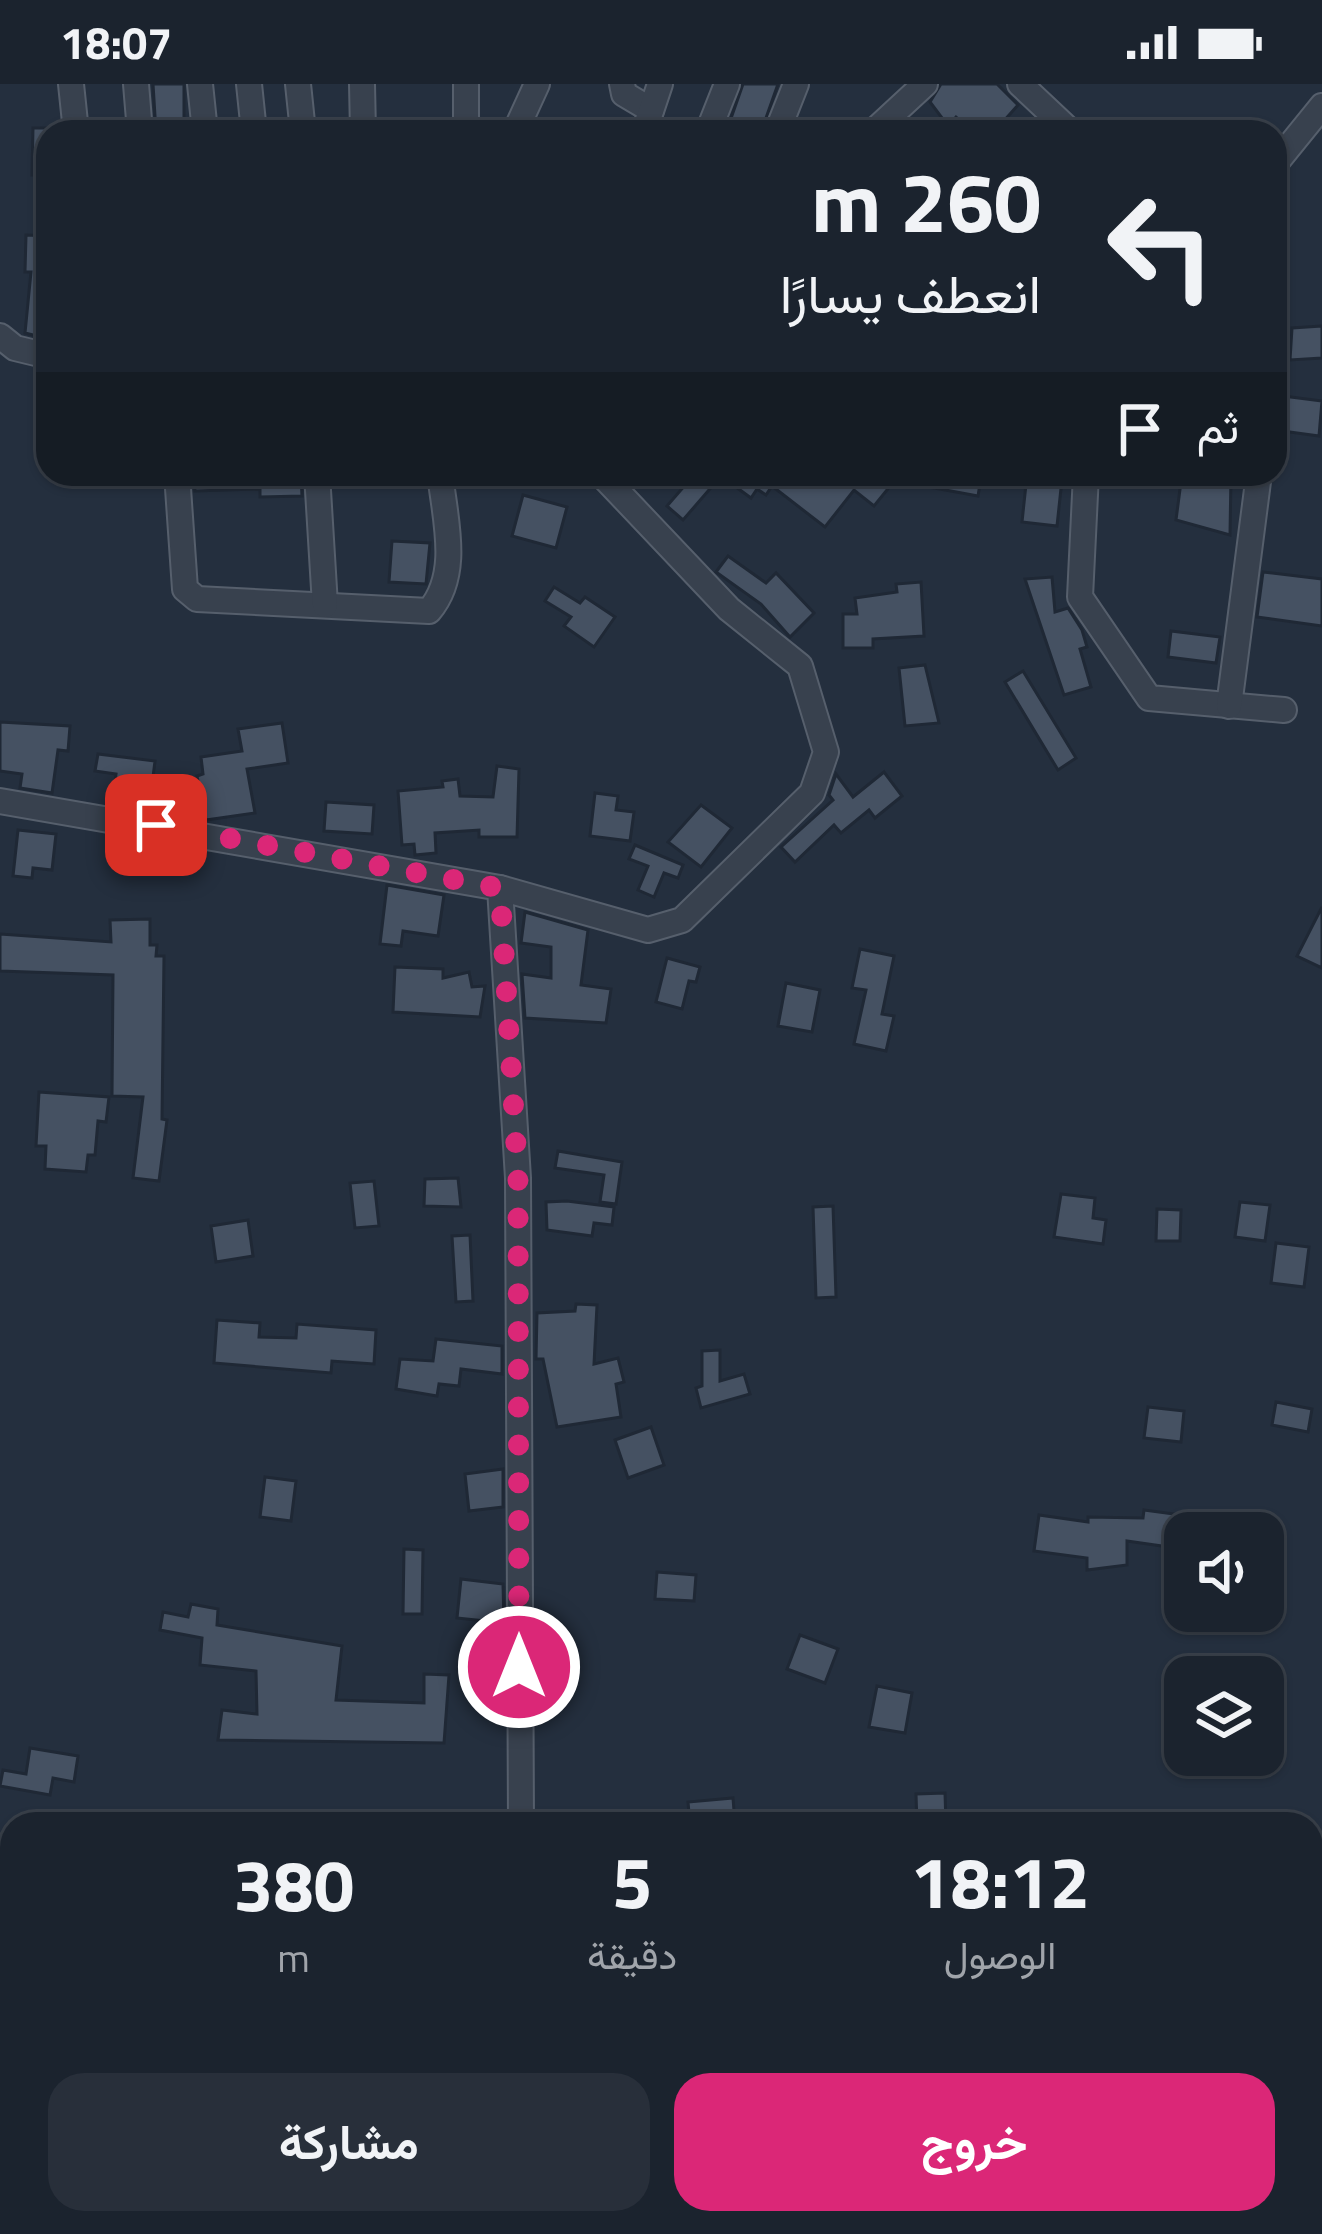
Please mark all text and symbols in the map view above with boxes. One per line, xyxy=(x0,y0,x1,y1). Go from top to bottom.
text: 18:07 xyxy=(60,8,172,76)
text: 260 m xyxy=(811,137,1041,265)
icon: left xyxy=(1083,168,1239,324)
text: انعطف يسارًا xyxy=(780,252,1041,334)
text: ثم xyxy=(1197,392,1239,460)
icon: arrive xyxy=(1107,396,1173,462)
pin xyxy=(105,774,207,876)
icon: arrive xyxy=(123,792,189,858)
map controls xyxy=(1164,1512,1284,1776)
button: sound xyxy=(1164,1512,1284,1632)
position arrow xyxy=(456,1604,582,1730)
button: layers xyxy=(1164,1656,1284,1776)
text: 5 xyxy=(612,1826,652,1936)
text: 18:12 xyxy=(910,1826,1090,1936)
text: 380 xyxy=(233,1829,354,1939)
text: دقيقة xyxy=(587,1925,677,1984)
text: الوصول xyxy=(944,1925,1056,1984)
text: m xyxy=(277,1928,310,1987)
button: مشاركة xyxy=(48,2073,650,2211)
button: خروج xyxy=(674,2073,1275,2211)

